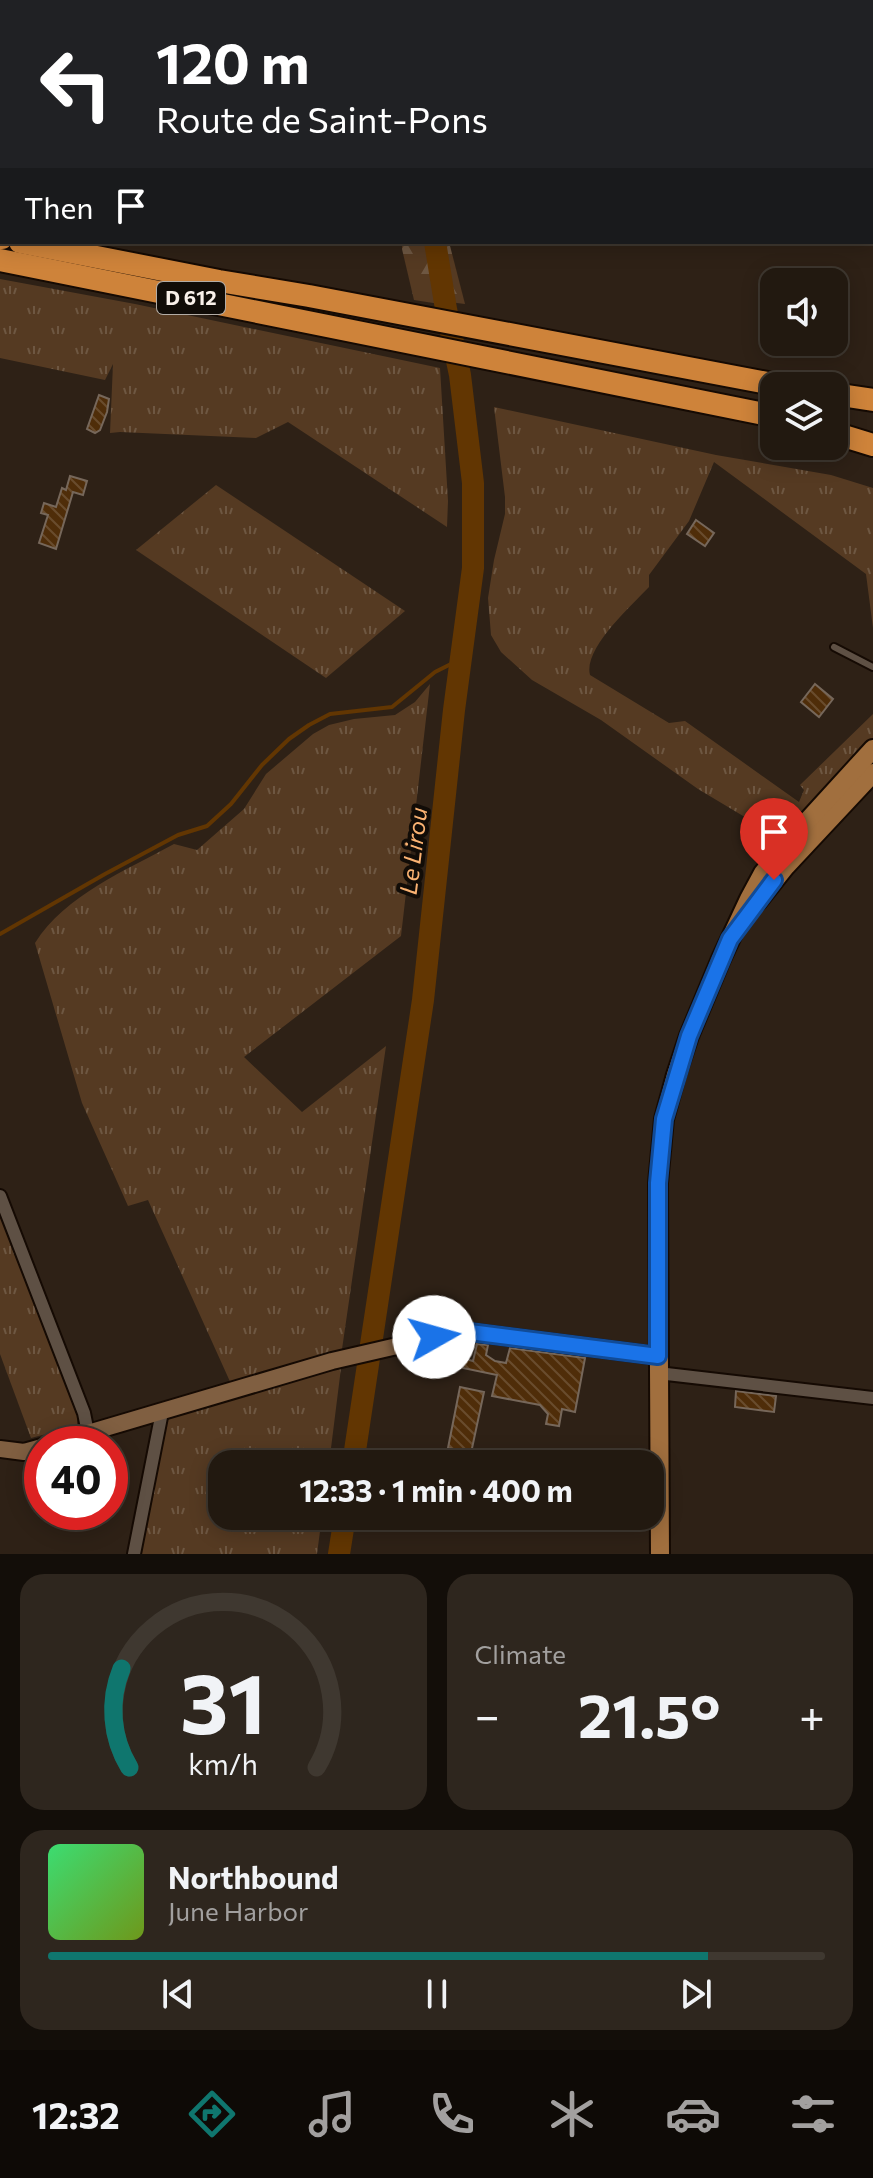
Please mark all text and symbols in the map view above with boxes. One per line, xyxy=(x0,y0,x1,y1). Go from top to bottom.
text: 120 m xyxy=(156,27,310,96)
icon: left xyxy=(24,32,128,136)
text: Route de Saint-Pons xyxy=(156,96,488,140)
icon: arrive xyxy=(109,184,153,228)
text: Then xyxy=(24,188,93,225)
map controls xyxy=(760,268,848,460)
button: sound xyxy=(760,268,848,356)
road number: D 612 xyxy=(157,282,225,314)
button: layers xyxy=(760,372,848,460)
pin xyxy=(740,798,808,880)
water label: Le Lirou xyxy=(393,805,432,896)
icon: arrive xyxy=(752,810,796,854)
position arrow xyxy=(392,1295,476,1379)
speed limit sign: 40 xyxy=(24,1426,128,1530)
text: 12:33 · 1 min · 400 m xyxy=(299,1471,573,1508)
text: Climate xyxy=(475,1638,566,1669)
text: 31 xyxy=(180,1649,266,1751)
text: 21.5° xyxy=(578,1677,721,1750)
text: − xyxy=(475,1687,500,1741)
text: + xyxy=(799,1687,825,1741)
text: km/h xyxy=(188,1746,258,1781)
text: Northbound xyxy=(168,1858,339,1895)
text: June Harbor xyxy=(168,1895,308,1926)
icon: previous xyxy=(156,1972,200,2016)
icon: pause xyxy=(415,1972,459,2016)
icon: next xyxy=(674,1972,718,2016)
icon: directions xyxy=(184,2086,240,2142)
icon: music xyxy=(304,2086,360,2142)
icon: phone xyxy=(424,2086,480,2142)
icon: climate xyxy=(544,2086,600,2142)
icon: car xyxy=(665,2086,721,2142)
icon: filters xyxy=(785,2086,841,2142)
text: 12:32 xyxy=(32,2092,120,2136)

